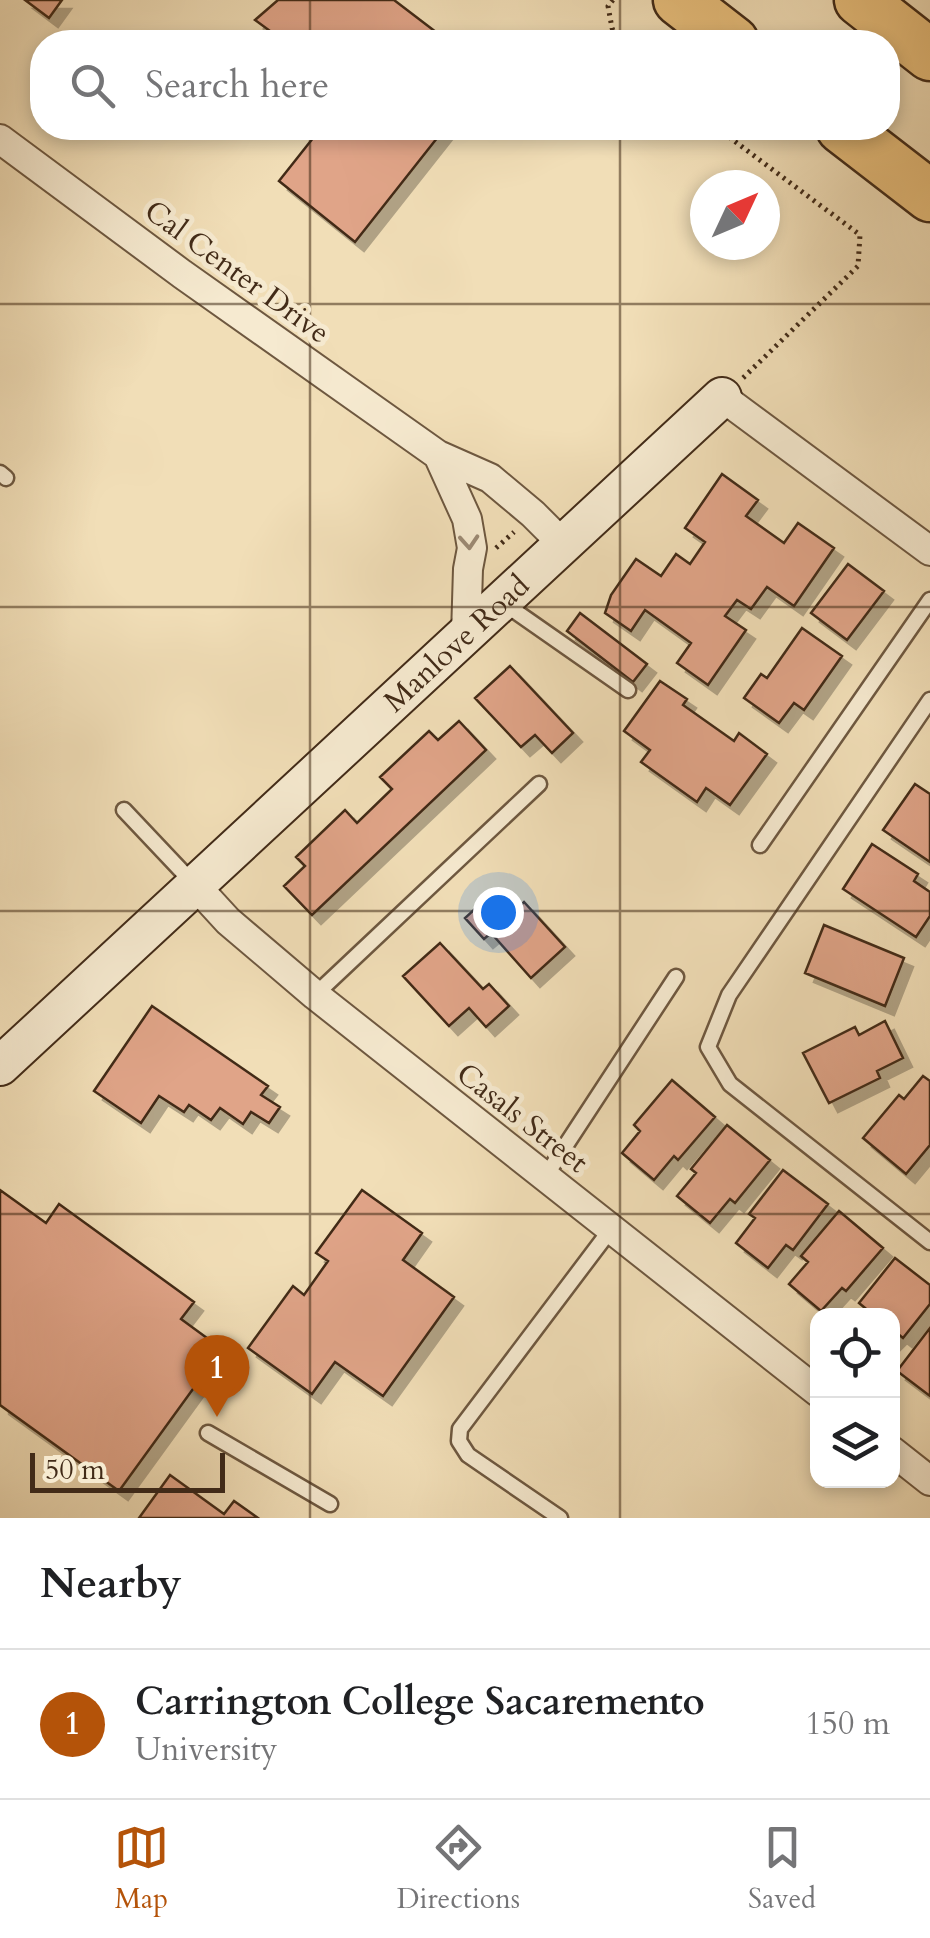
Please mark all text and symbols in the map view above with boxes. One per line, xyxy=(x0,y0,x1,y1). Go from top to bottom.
search box xyxy=(30,30,900,140)
icon: search xyxy=(65,58,120,113)
text: Search here xyxy=(145,59,329,111)
north arrow xyxy=(690,170,780,260)
street label: Cal Center Drive xyxy=(136,191,338,353)
one-way arrow xyxy=(458,534,479,550)
street label: Manlove Road xyxy=(374,565,538,721)
your location xyxy=(473,887,524,938)
street label: Casals Street xyxy=(448,1054,597,1183)
map controls xyxy=(810,1308,900,1488)
button: locate xyxy=(810,1308,900,1398)
pin: 1 xyxy=(184,1334,250,1417)
button: layers xyxy=(810,1398,900,1488)
scale bar xyxy=(30,1448,225,1492)
text: 50 m xyxy=(45,1451,105,1489)
text: Nearby xyxy=(40,1555,182,1612)
text: Carrington College Sacaremento xyxy=(135,1676,705,1728)
text: 1 xyxy=(64,1702,81,1746)
text: 150 m xyxy=(805,1702,890,1746)
text: University xyxy=(135,1728,277,1772)
tab: Map xyxy=(114,1820,169,1918)
tab: Directions xyxy=(397,1820,520,1918)
tab: Saved xyxy=(748,1820,816,1918)

